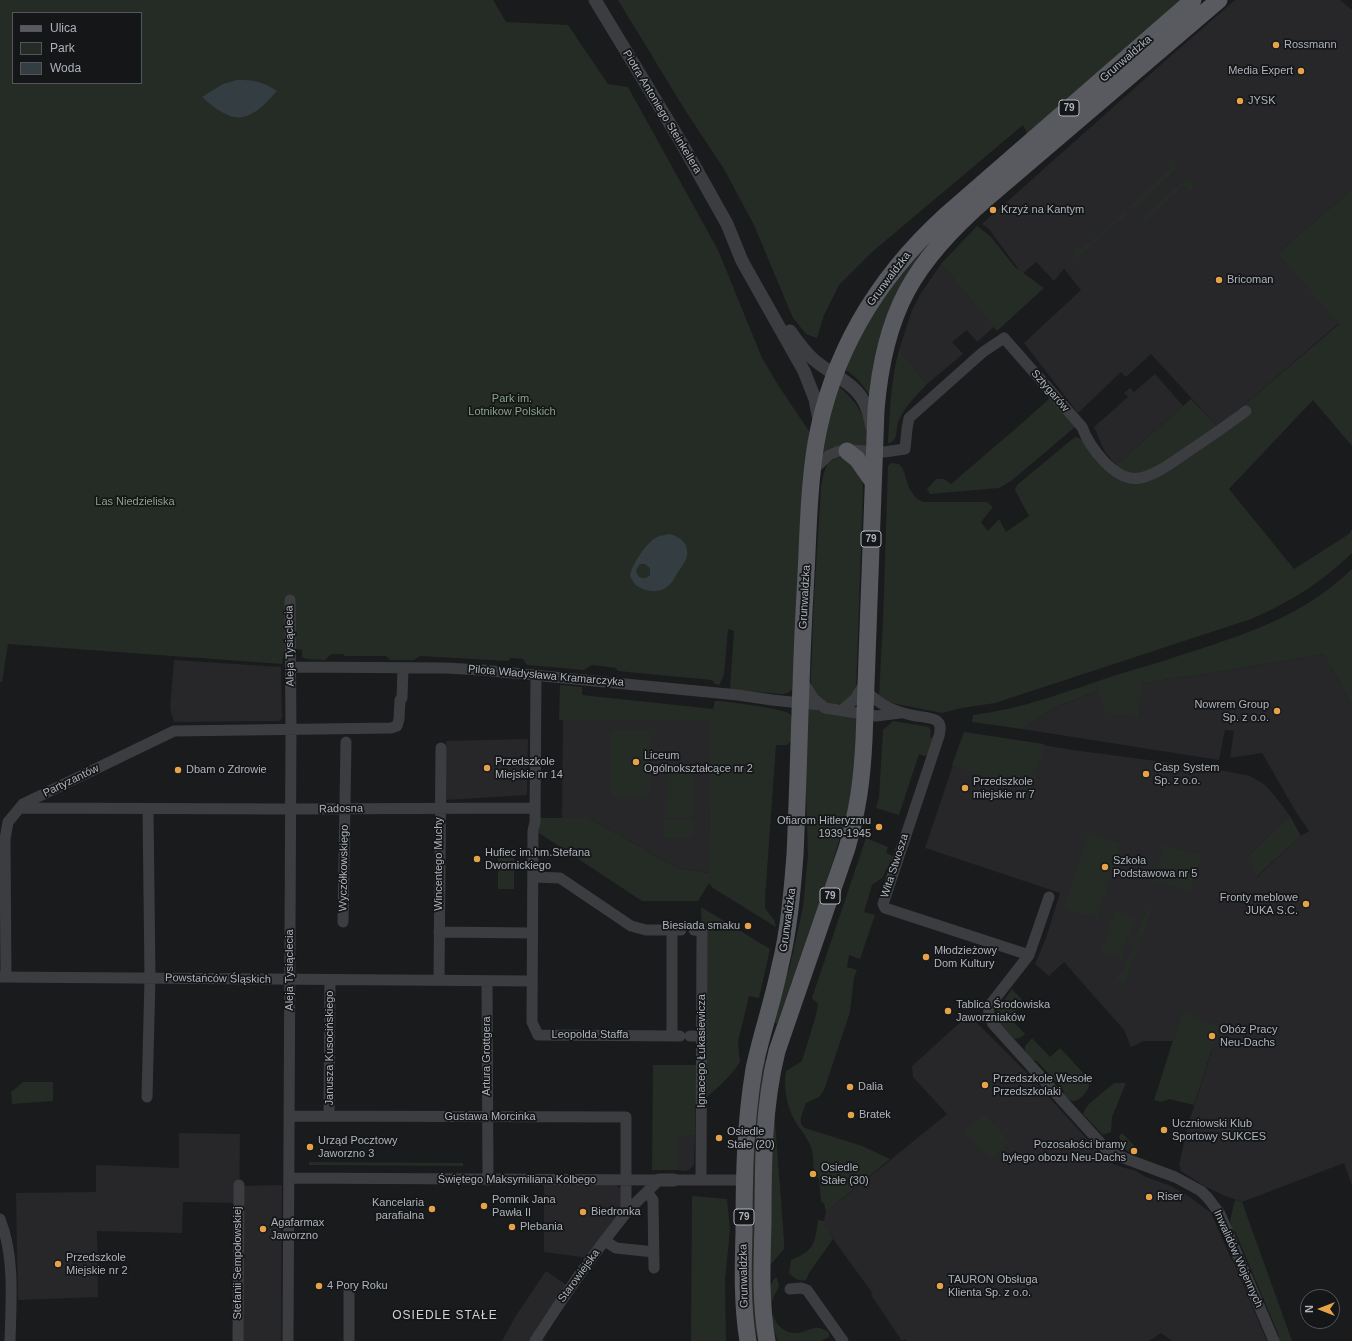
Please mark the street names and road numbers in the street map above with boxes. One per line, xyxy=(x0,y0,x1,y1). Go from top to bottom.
street label: Grunwaldzka xyxy=(1097,33,1155,85)
street label: Piotra Antoniego Steinkellera xyxy=(620,48,704,176)
road number: 79 xyxy=(1059,100,1079,116)
street label: Grunwaldzka xyxy=(864,249,914,309)
street label: Sztygarów xyxy=(1028,367,1072,415)
road number: 79 xyxy=(861,531,881,547)
street label: Grunwaldzka xyxy=(797,565,813,629)
street label: Aleja Tysiąclecia xyxy=(283,605,297,687)
street label: Pilota Władysława Kramarczyka xyxy=(467,663,625,689)
street label: Partyzantów xyxy=(41,762,101,800)
street label: Radosna xyxy=(319,802,363,816)
street label: Wincentego Muchy xyxy=(432,817,446,911)
street label: Wyczółkowskiego xyxy=(337,825,351,911)
street label: Wita Stwosza xyxy=(878,832,912,900)
street label: Grunwaldzka xyxy=(777,887,799,953)
road number: 79 xyxy=(820,888,840,904)
street label: Aleja Tysiąclecia xyxy=(283,929,297,1011)
street label: Powstańców Śląskich xyxy=(165,971,271,987)
street label: Janusza Kusocińskiego xyxy=(323,991,337,1105)
street label: Ignacego Łukasiewicza xyxy=(695,994,709,1108)
street label: Artura Grottgera xyxy=(480,1016,494,1096)
street label: Leopolda Staffa xyxy=(552,1028,628,1042)
street label: Gustawa Morcinka xyxy=(444,1110,536,1124)
street label: Świętego Maksymiliana Kolbego xyxy=(438,1173,596,1187)
street label: Stefanii Sempołowskiej xyxy=(231,1206,245,1320)
street label: Inwalidów Wojennych xyxy=(1211,1208,1265,1310)
road number: 79 xyxy=(734,1209,754,1225)
street label: Grunwaldzka xyxy=(737,1244,751,1308)
street label: Starowiejska xyxy=(555,1247,603,1305)

